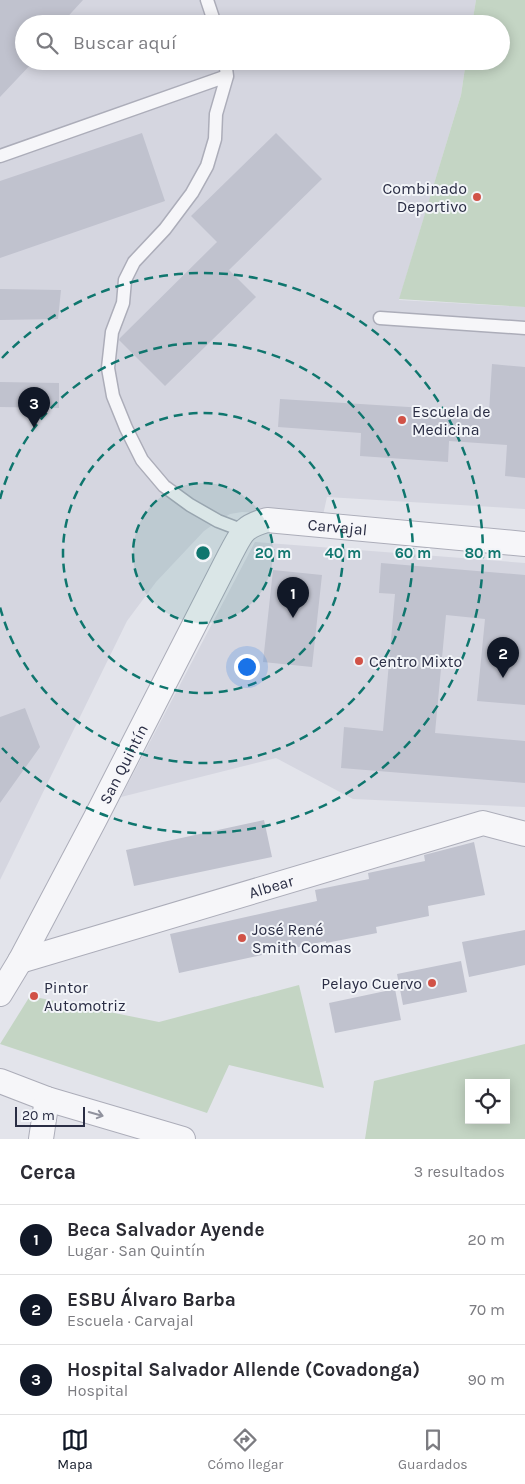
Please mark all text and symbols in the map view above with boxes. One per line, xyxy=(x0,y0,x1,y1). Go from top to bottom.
search box xyxy=(15,15,510,70)
icon: search xyxy=(33,29,61,57)
text: Buscar aquí xyxy=(73,32,177,54)
place label: Combinado Deportivo xyxy=(383,179,467,216)
marker: Combinado Deportivo xyxy=(471,191,483,203)
pin: 3 xyxy=(18,387,50,428)
place label: Escuela de Medicina xyxy=(412,402,490,439)
marker: Escuela de Medicina xyxy=(396,414,408,426)
street label: Carvajal xyxy=(307,514,368,539)
centre of rings xyxy=(194,544,212,562)
text: 20 m xyxy=(255,544,291,562)
text: 40 m xyxy=(325,544,361,562)
text: 60 m xyxy=(395,544,431,562)
text: 80 m xyxy=(464,544,502,562)
pin: 1 xyxy=(277,577,309,618)
pin: 2 xyxy=(487,637,519,678)
place label: Centro Mixto xyxy=(369,652,462,671)
your location xyxy=(234,654,260,680)
marker: Centro Mixto xyxy=(353,655,365,667)
street label: San Quintín xyxy=(95,721,151,807)
street label: Albear xyxy=(246,870,296,902)
place label: José René Smith Comas xyxy=(252,920,352,957)
marker: José René Smith Comas xyxy=(236,932,248,944)
place label: Pelayo Cuervo xyxy=(321,974,422,993)
marker: Pelayo Cuervo xyxy=(426,977,438,989)
place label: Pintor Automotriz xyxy=(44,978,126,1015)
marker: Pintor Automotriz xyxy=(28,990,40,1002)
map controls xyxy=(465,1079,510,1124)
button: locate xyxy=(465,1079,510,1124)
scale bar xyxy=(15,1104,85,1127)
text: 20 m xyxy=(22,1107,55,1124)
one-way arrow xyxy=(87,1109,103,1119)
text: Cerca xyxy=(20,1160,76,1184)
text: 3 resultados xyxy=(414,1162,505,1181)
text: Beca Salvador Ayende xyxy=(67,1219,265,1241)
text: 1 xyxy=(33,1230,39,1249)
text: 20 m xyxy=(467,1230,505,1249)
text: Lugar · San Quintín xyxy=(67,1241,205,1260)
text: ESBU Álvaro Barba xyxy=(67,1289,236,1311)
text: 2 xyxy=(31,1300,41,1319)
text: 70 m xyxy=(469,1300,505,1319)
text: Escuela · Carvajal xyxy=(67,1311,194,1330)
text: Hospital Salvador Allende (Covadonga) xyxy=(67,1359,420,1381)
text: 3 xyxy=(31,1370,41,1389)
text: 90 m xyxy=(467,1370,505,1389)
text: Hospital xyxy=(67,1381,128,1400)
tab: Mapa xyxy=(57,1426,93,1473)
tab: Cómo llegar xyxy=(207,1426,283,1473)
tab: Guardados xyxy=(398,1426,468,1473)

